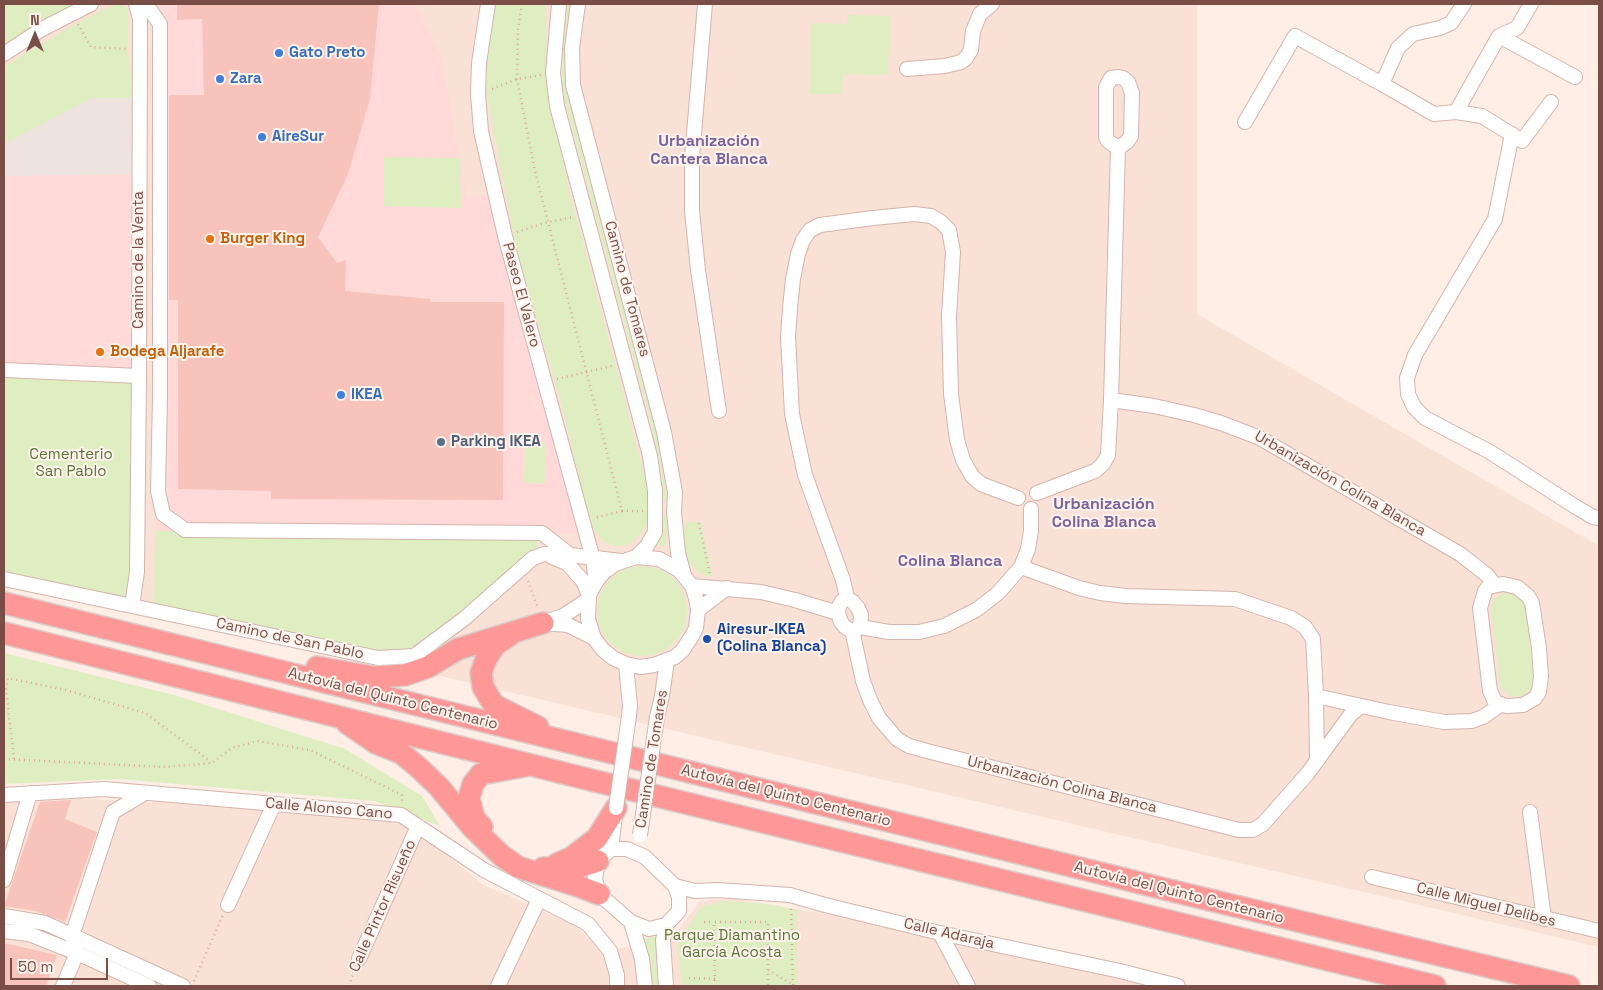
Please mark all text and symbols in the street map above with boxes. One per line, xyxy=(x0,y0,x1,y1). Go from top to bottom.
north arrow xyxy=(10,10,60,60)
text: N xyxy=(30,11,40,29)
place label: Gato Preto xyxy=(289,44,366,62)
marker: Gato Preto xyxy=(273,47,285,59)
place label: Zara xyxy=(230,70,262,88)
marker: Zara xyxy=(214,73,226,85)
place label: AireSur xyxy=(272,128,324,146)
marker: AireSur xyxy=(256,131,268,143)
district label: Urbanización Cantera Blanca xyxy=(650,132,768,170)
street label: Camino de la Venta xyxy=(130,191,148,329)
street label: Camino de Tomares xyxy=(600,219,654,359)
place label: Burger King xyxy=(220,230,305,248)
marker: Burger King xyxy=(204,233,216,245)
street label: Paseo El Valero xyxy=(498,241,544,349)
place label: Bodega Aljarafe xyxy=(110,343,224,361)
marker: Bodega Aljarafe xyxy=(94,346,106,358)
place label: IKEA xyxy=(351,386,382,404)
marker: IKEA xyxy=(335,389,347,401)
street label: Urbanización Colina Blanca xyxy=(1251,427,1429,541)
place label: Parking IKEA xyxy=(451,433,541,451)
marker: Parking IKEA xyxy=(435,436,447,448)
park label: Cementerio San Pablo xyxy=(29,446,113,481)
district label: Urbanización Colina Blanca xyxy=(1052,495,1156,533)
district label: Colina Blanca xyxy=(898,552,1002,572)
street label: Camino de San Pablo xyxy=(215,615,365,663)
place label: Airesur-IKEA (Colina Blanca) xyxy=(717,621,826,656)
marker: Airesur-IKEA (Colina Blanca) xyxy=(701,633,713,645)
street label: Autovía del Quinto Centenario xyxy=(286,664,500,734)
street label: Camino de Tomares xyxy=(632,689,672,829)
street label: Urbanización Colina Blanca xyxy=(965,753,1159,817)
street label: Autovía del Quinto Centenario xyxy=(679,761,893,831)
street label: Calle Alonso Cano xyxy=(265,794,393,824)
street label: Calle Pintor Risueño xyxy=(346,837,420,975)
street label: Autovía del Quinto Centenario xyxy=(1072,858,1286,928)
street label: Calle Miguel Delibes xyxy=(1415,879,1557,931)
street label: Calle Adaraja xyxy=(902,915,996,953)
park label: Parque Diamantino García Acosta xyxy=(664,927,800,962)
scale bar xyxy=(12,948,110,980)
text: 50 m xyxy=(18,957,53,976)

